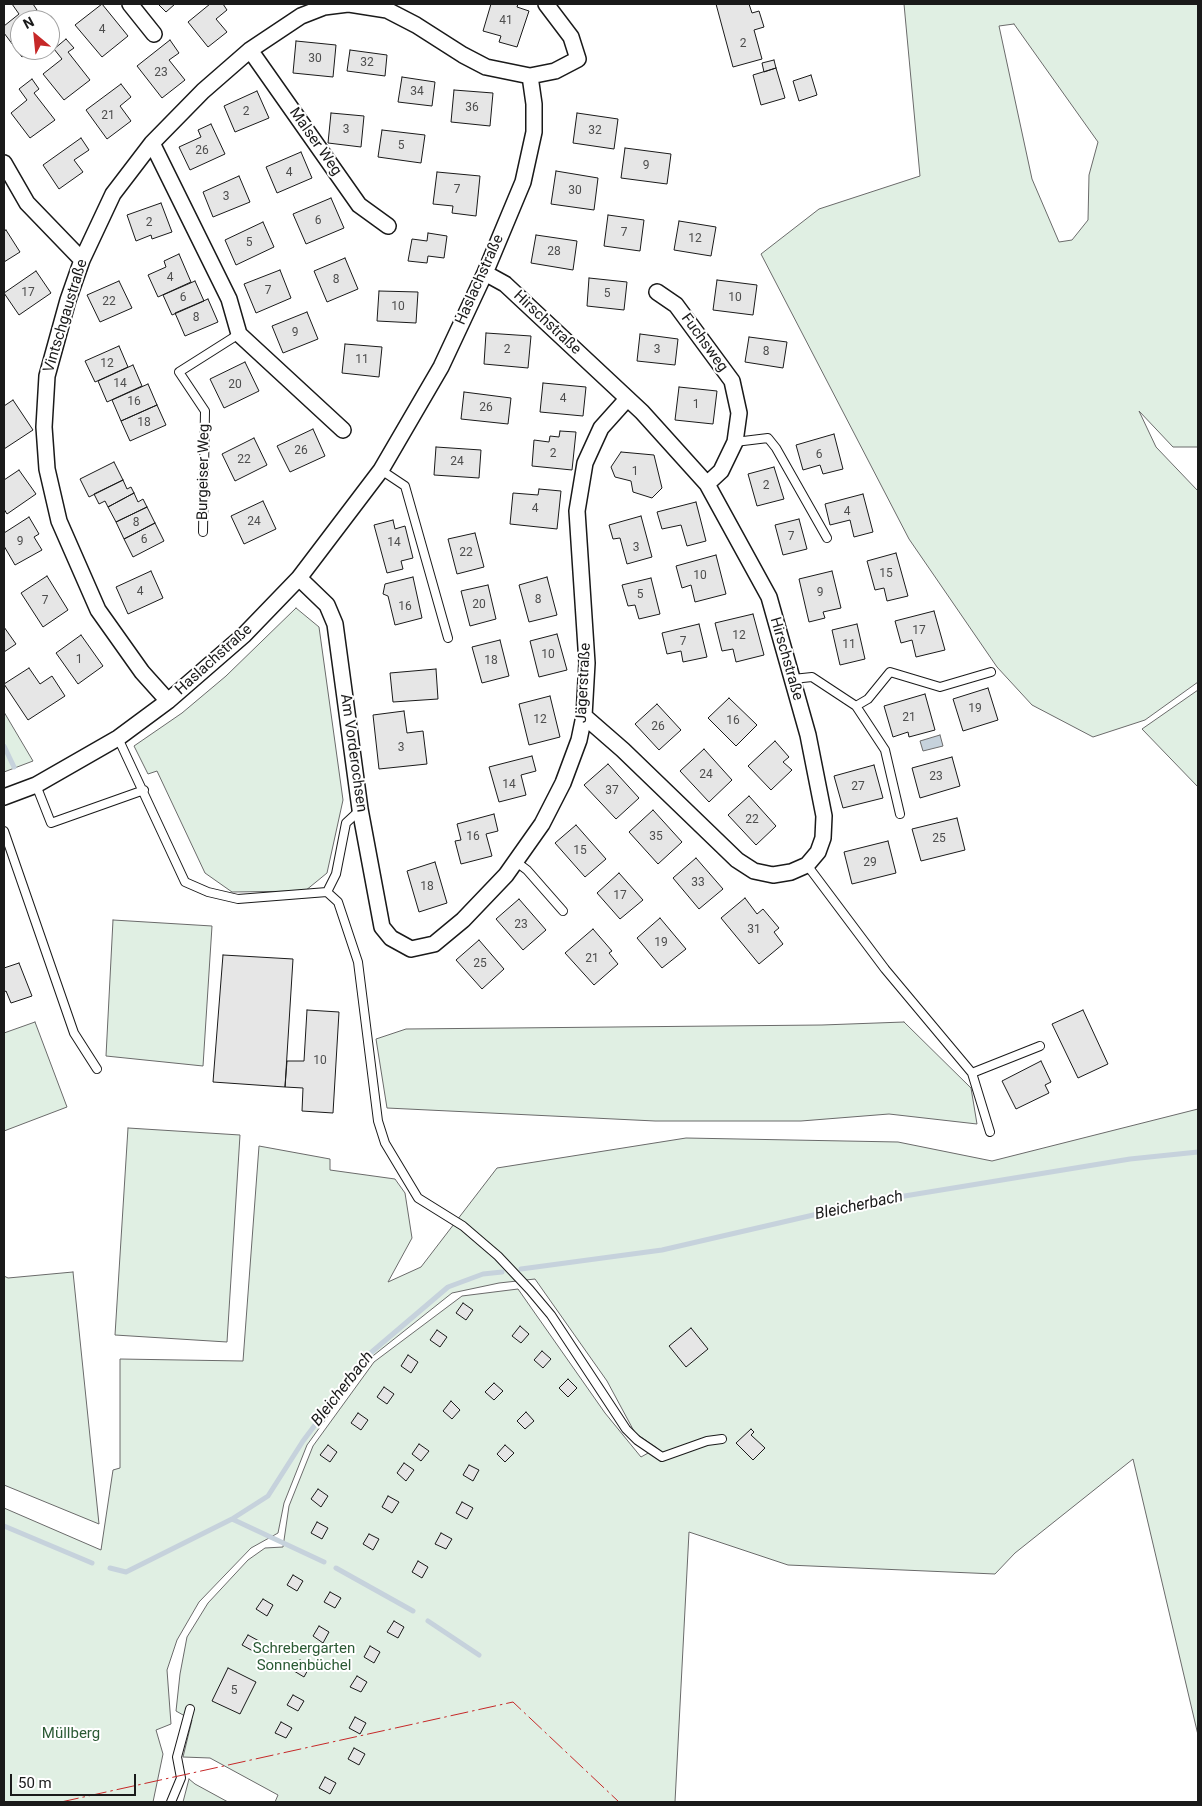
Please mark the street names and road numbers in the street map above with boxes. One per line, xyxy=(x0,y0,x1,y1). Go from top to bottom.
street label: Malser Weg xyxy=(285,105,345,179)
street label: Haslachstraße xyxy=(452,232,508,328)
street label: Vintschgaustraße xyxy=(40,257,92,375)
street label: Hirschstraße xyxy=(510,287,584,359)
street label: Fuchsweg xyxy=(677,310,731,376)
street label: Burgeiser Weg xyxy=(194,424,214,520)
street label: Hirschstraße xyxy=(766,615,806,703)
street label: Haslachstraße xyxy=(172,621,256,699)
street label: Jägerstraße xyxy=(573,642,595,724)
street label: Am Vorderochsen xyxy=(336,693,370,813)

